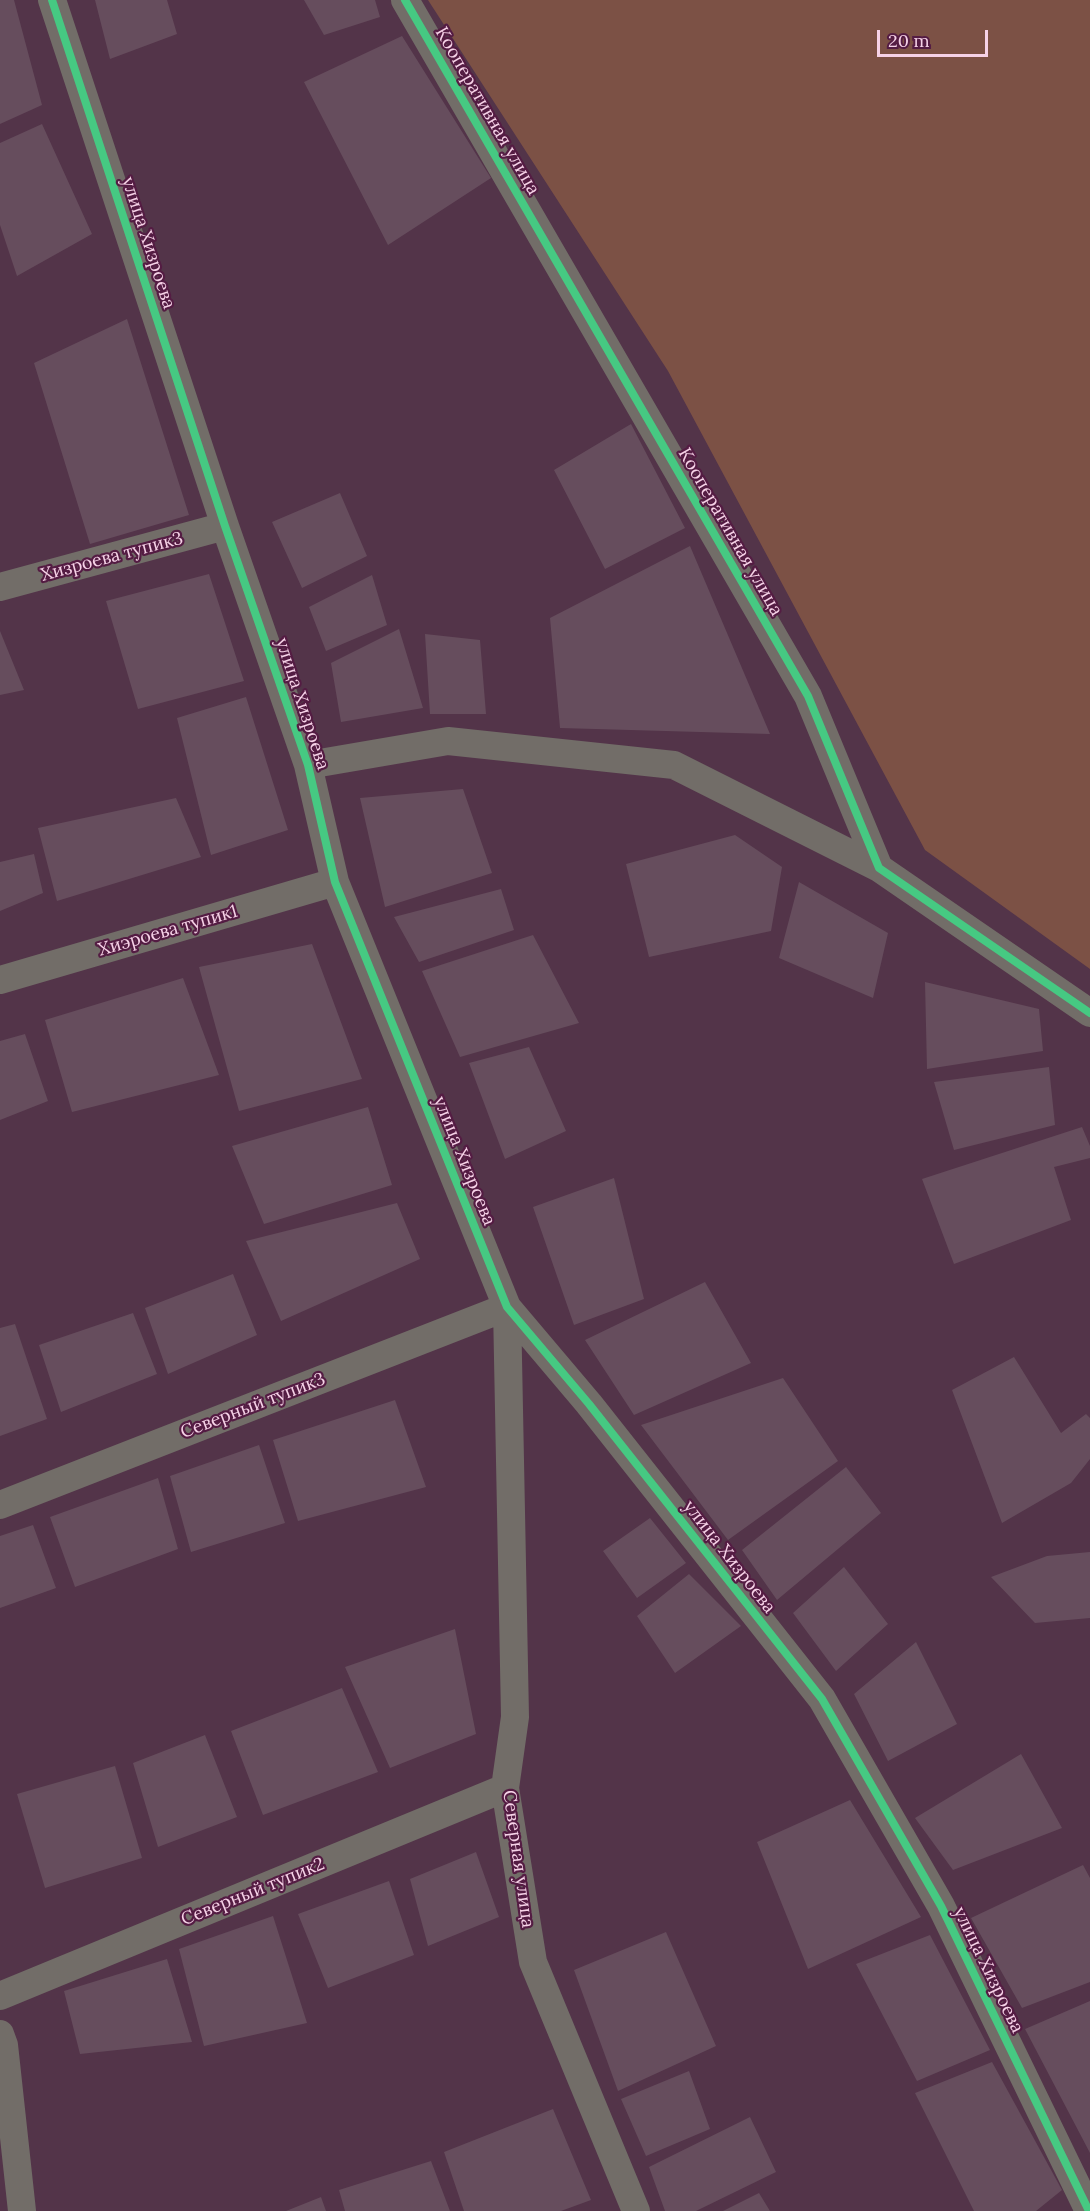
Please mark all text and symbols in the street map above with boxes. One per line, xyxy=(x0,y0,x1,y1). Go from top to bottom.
scale bar xyxy=(880,18,991,56)
street label: Кооперативная улица xyxy=(430,23,544,199)
text: 20 m xyxy=(888,29,930,52)
street label: улица Хизроева xyxy=(116,174,180,312)
street label: Кооперативная улица xyxy=(673,444,787,620)
street label: Хизроева тупик3 xyxy=(39,528,185,586)
street label: улица Хизроева xyxy=(270,635,334,773)
street label: Хиэроева тупик1 xyxy=(96,901,240,961)
street label: улица Хизроева xyxy=(428,1093,500,1229)
street label: Северный тупик3 xyxy=(178,1368,328,1444)
street label: улица Хизроева xyxy=(678,1496,780,1618)
street label: Северная улица xyxy=(498,1789,538,1929)
street label: Северный тупик2 xyxy=(178,1853,328,1931)
street label: улица Хизроева xyxy=(948,1904,1028,2036)

